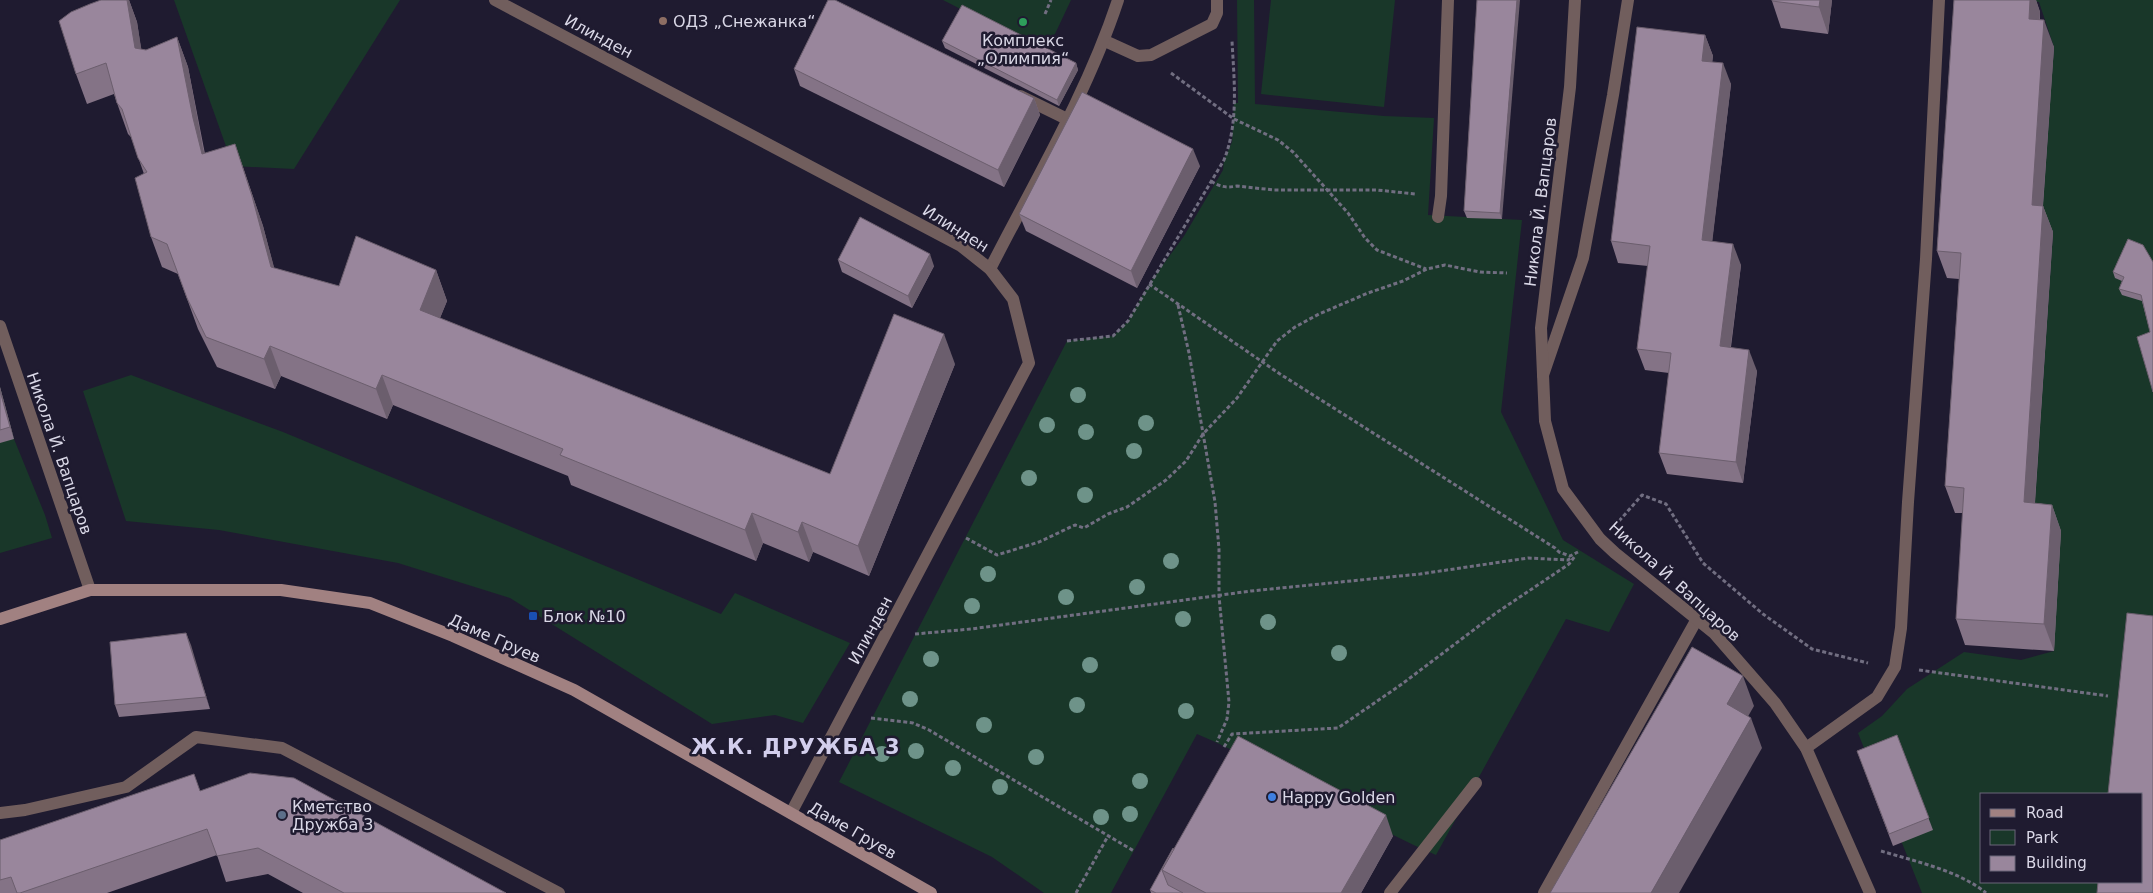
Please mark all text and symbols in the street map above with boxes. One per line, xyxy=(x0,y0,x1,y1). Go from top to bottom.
street label: Илинден xyxy=(561,11,636,62)
place label: ОДЗ „Снежанка“ xyxy=(673,12,816,31)
marker: ОДЗ „Снежанка“ xyxy=(657,15,669,27)
marker: Комплекс „Олимпия“ xyxy=(1017,16,1029,28)
place label: Комплекс „Олимпия“ xyxy=(977,31,1069,68)
street label: Никола Й. Вапцаров xyxy=(1521,116,1560,288)
street label: Илинден xyxy=(919,201,992,256)
street label: Никола Й. Вапцаров xyxy=(23,369,96,537)
street label: Никола Й. Вапцаров xyxy=(1605,517,1744,645)
street label: Илинден xyxy=(845,593,896,668)
place label: Блок №10 xyxy=(543,607,626,626)
street label: Даме Груев xyxy=(446,610,543,667)
marker: Блок №10 xyxy=(527,610,539,622)
district label: Ж.К. ДРУЖБА 3 xyxy=(691,735,901,759)
place label: Happy Golden xyxy=(1282,788,1395,807)
marker: Happy Golden xyxy=(1266,791,1278,803)
legend xyxy=(1980,793,2143,883)
place label: Кметство Дружба 3 xyxy=(292,797,373,834)
street label: Даме Груев xyxy=(806,798,900,863)
text: Road xyxy=(2026,804,2064,822)
marker: Кметство Дружба 3 xyxy=(276,809,288,821)
text: Park xyxy=(2026,829,2059,847)
text: Building xyxy=(2026,854,2087,872)

